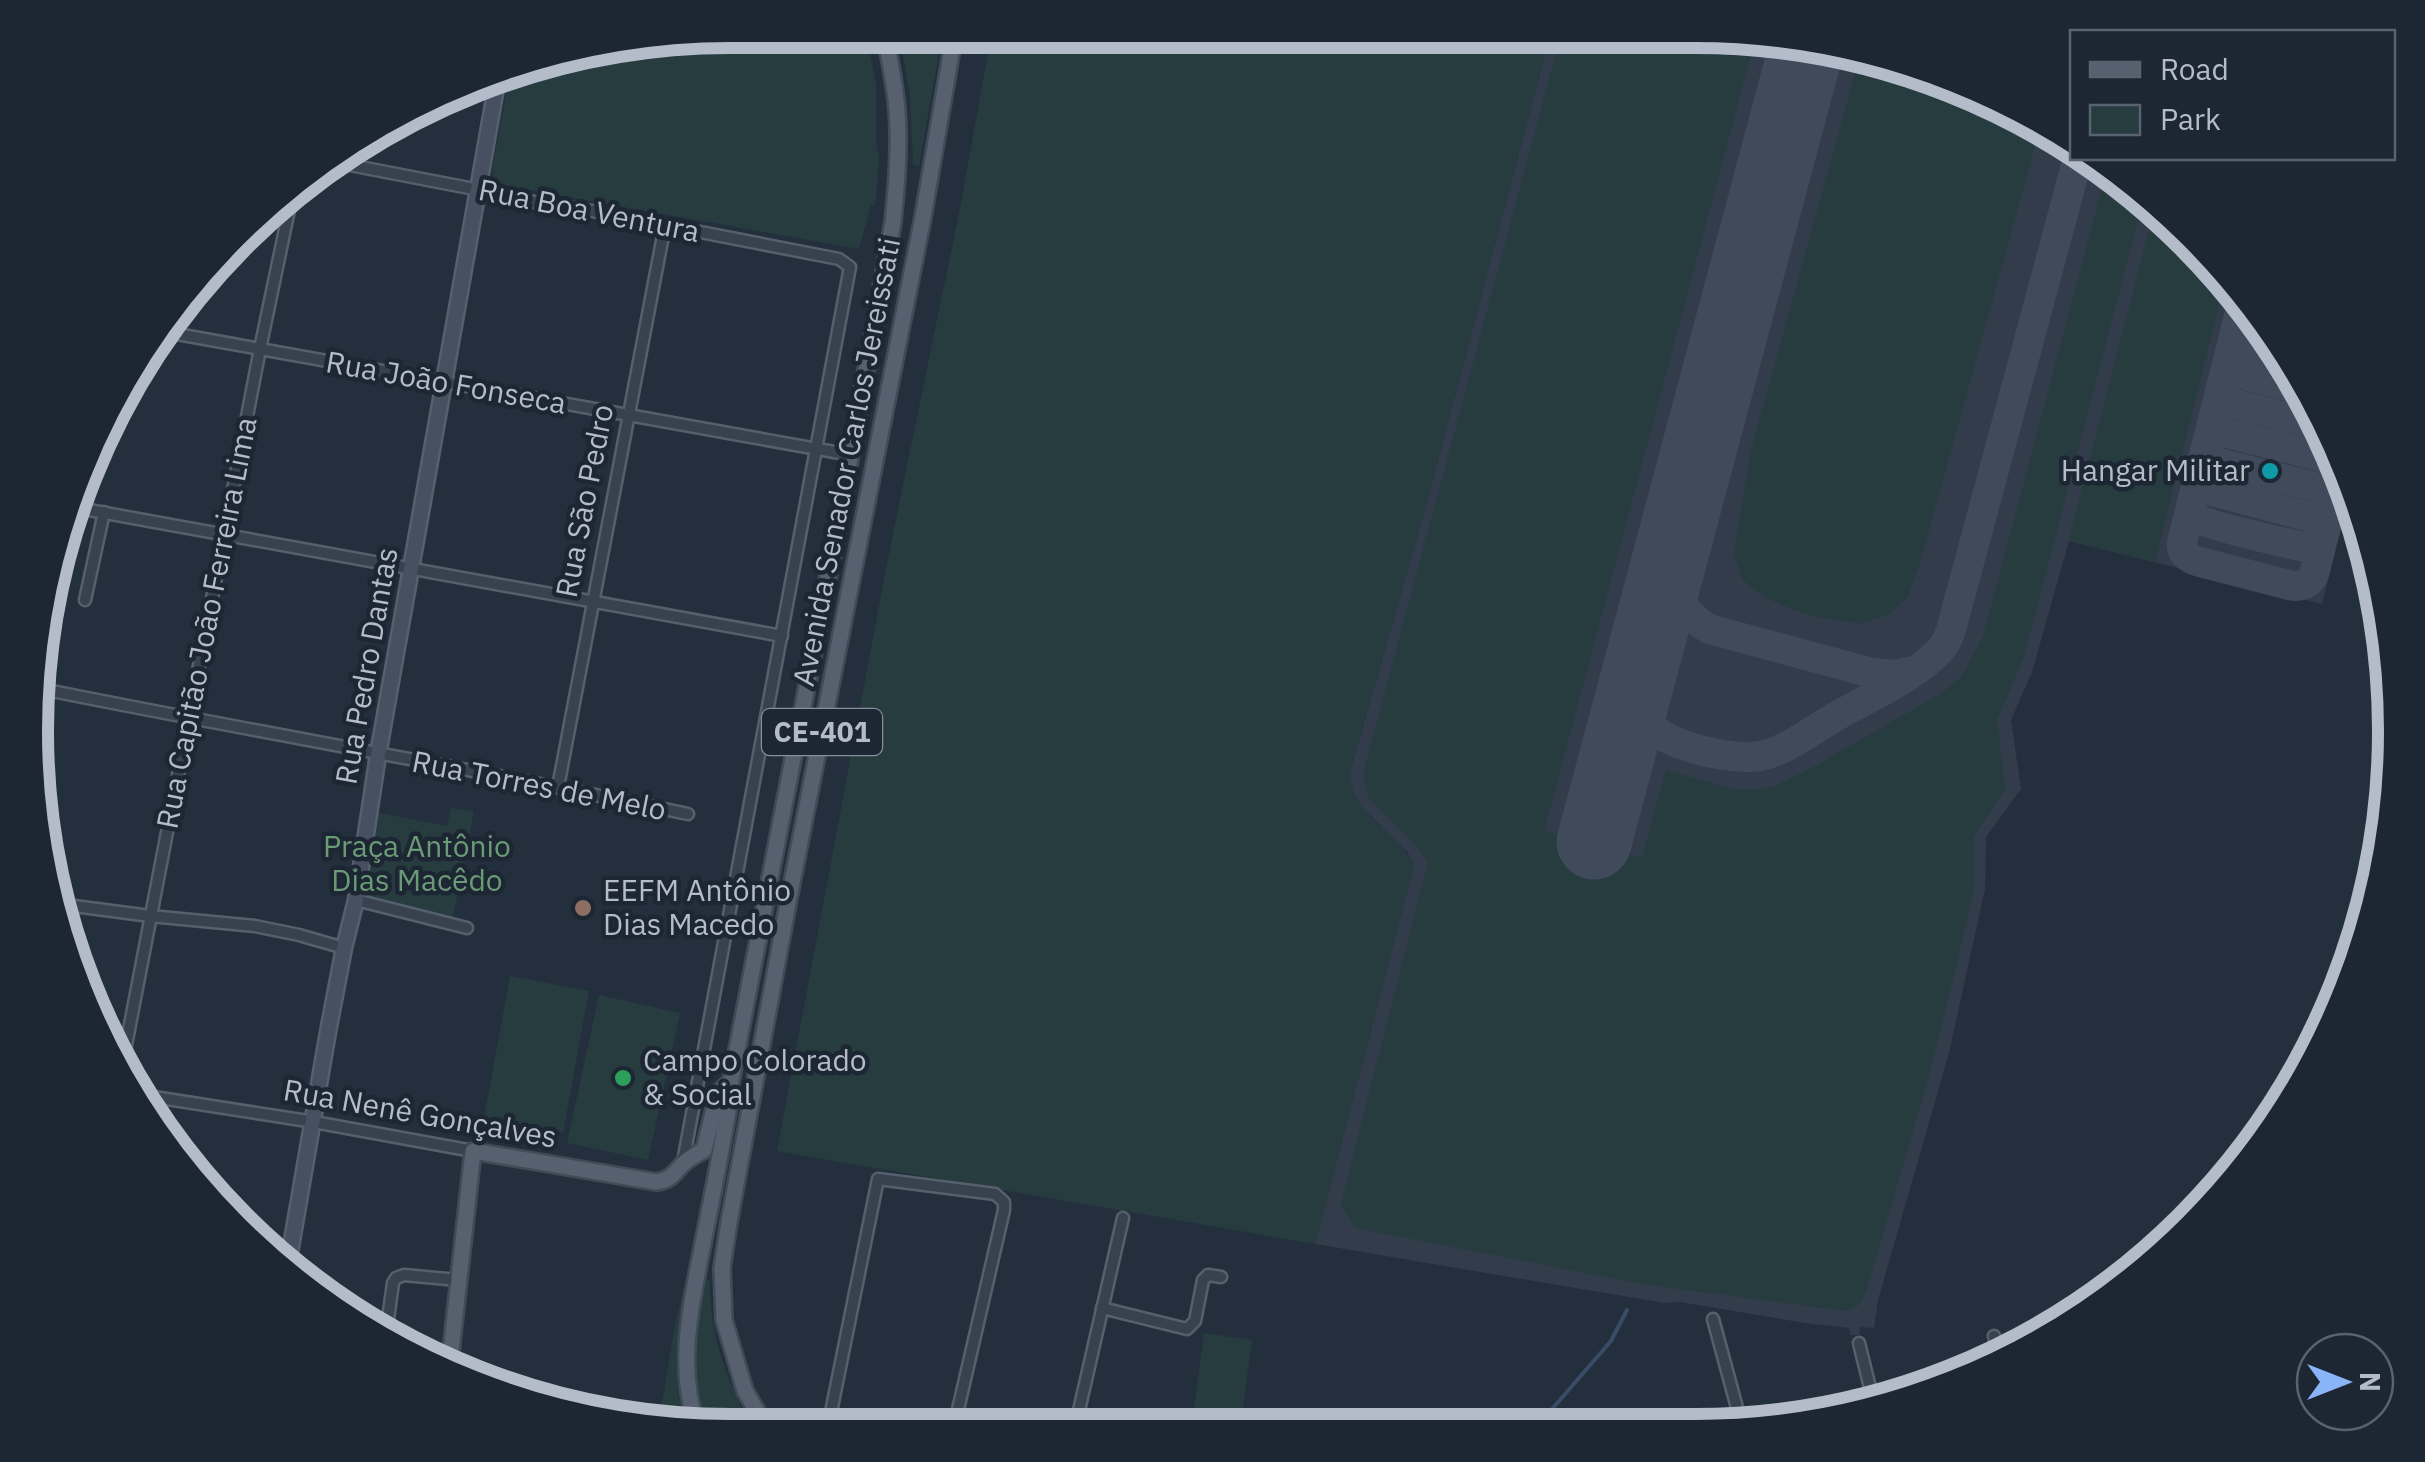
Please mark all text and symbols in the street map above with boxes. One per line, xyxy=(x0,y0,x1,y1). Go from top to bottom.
legend xyxy=(2070,30,2395,160)
text: Road xyxy=(2160,49,2229,88)
text: Park xyxy=(2160,99,2221,138)
street label: Rua Boa Ventura xyxy=(476,169,703,250)
street label: Avenida Senador Carlos Jereissati xyxy=(783,234,908,689)
street label: Rua João Fonseca xyxy=(323,341,569,422)
street label: Rua São Pedro xyxy=(546,401,621,601)
street label: Rua Capitão João Ferreira Lima xyxy=(146,414,265,832)
place label: Hangar Militar xyxy=(2061,450,2250,489)
marker: Hangar Militar xyxy=(2259,460,2281,482)
street label: Rua Pedro Dantas xyxy=(325,544,406,787)
road number: CE-401 xyxy=(762,709,882,755)
street label: Rua Torres de Melo xyxy=(409,741,670,828)
park label: Praça Antônio Dias Macêdo xyxy=(323,826,511,899)
place label: EEFM Antônio Dias Macedo xyxy=(603,870,791,943)
marker: EEFM Antônio Dias Macedo xyxy=(572,897,594,919)
place label: Campo Colorado & Social xyxy=(643,1040,867,1113)
marker: Campo Colorado & Social xyxy=(612,1067,634,1089)
street label: Rua Nenê Gonçalves xyxy=(281,1069,560,1156)
north arrow xyxy=(2295,1332,2395,1432)
text: N xyxy=(2352,1372,2389,1392)

